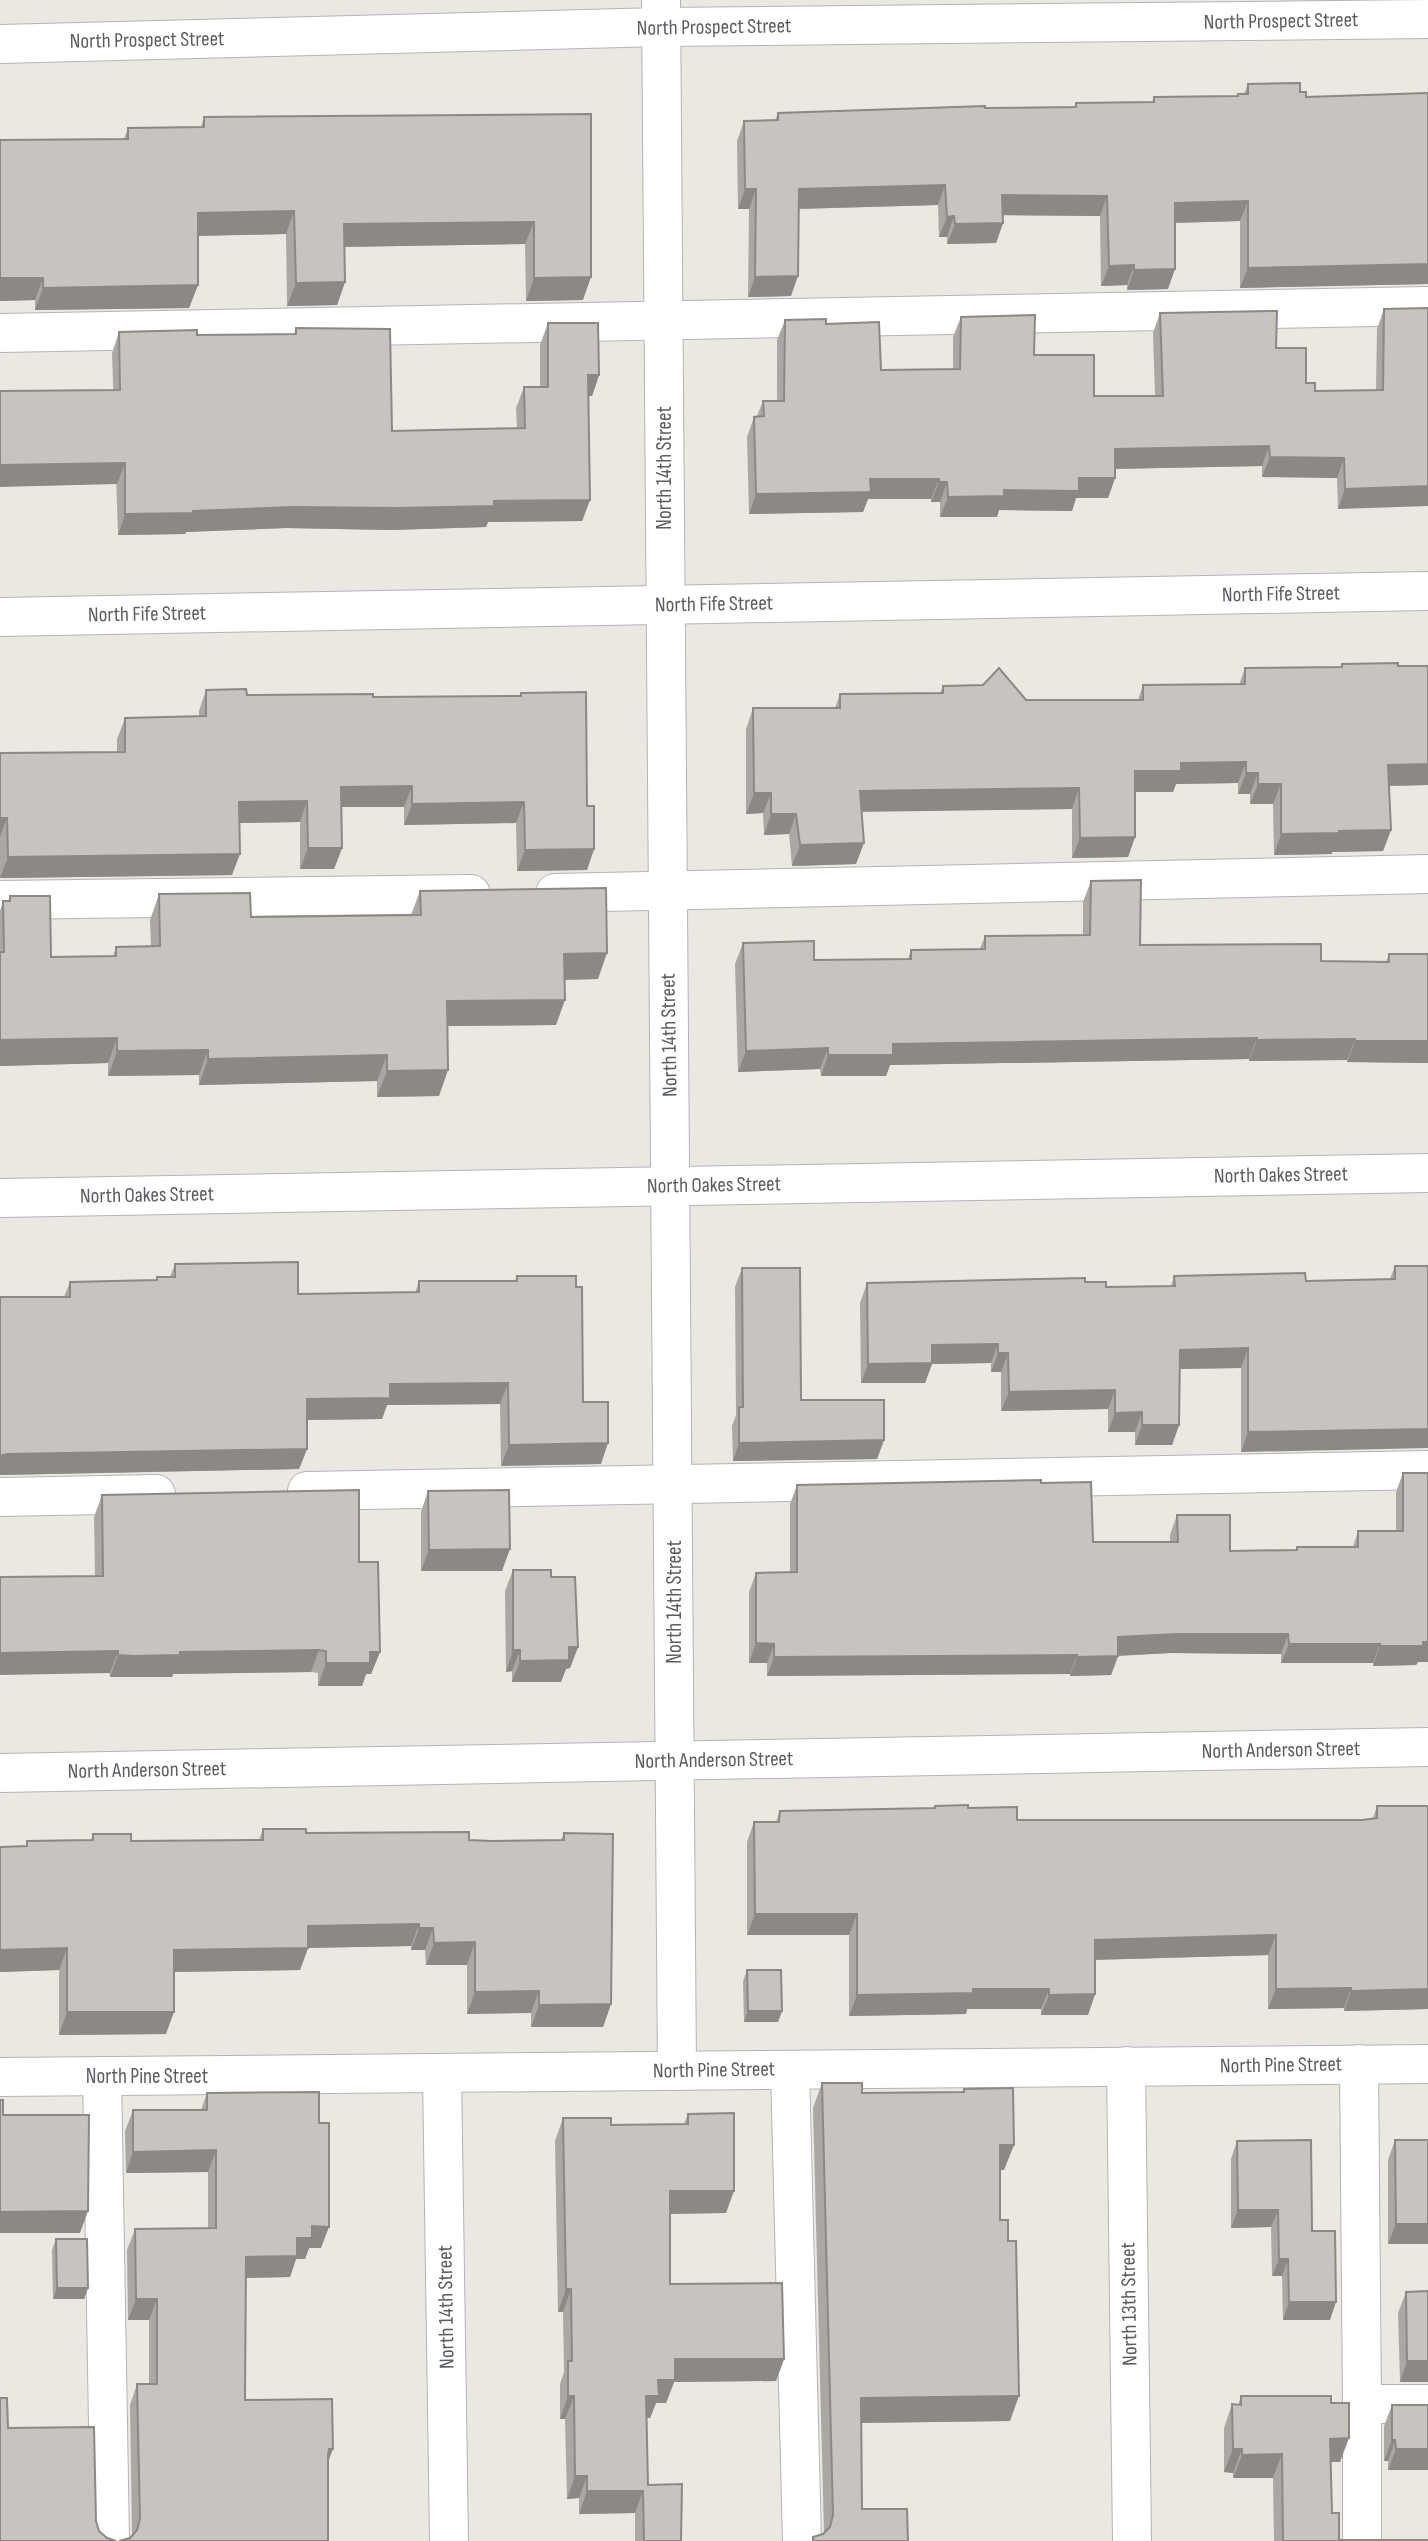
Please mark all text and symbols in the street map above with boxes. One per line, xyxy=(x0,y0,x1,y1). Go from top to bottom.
street label: North Prospect Street xyxy=(1203,7,1359,35)
street label: North Prospect Street xyxy=(636,13,792,41)
street label: North Prospect Street xyxy=(69,26,225,54)
street label: North 14th Street xyxy=(652,406,677,530)
street label: North Fife Street xyxy=(1222,580,1340,608)
street label: North Fife Street xyxy=(655,590,773,618)
street label: North Fife Street xyxy=(88,600,206,628)
street label: North 14th Street xyxy=(655,973,683,1097)
street label: North Oakes Street xyxy=(1214,1161,1348,1189)
street label: North Oakes Street xyxy=(647,1171,781,1199)
street label: North Oakes Street xyxy=(80,1181,214,1209)
street label: North 14th Street xyxy=(662,1540,687,1664)
street label: North Anderson Street xyxy=(1201,1736,1361,1764)
street label: North Anderson Street xyxy=(634,1746,794,1774)
street label: North Anderson Street xyxy=(67,1756,227,1784)
street label: North Pine Street xyxy=(1220,2051,1342,2079)
street label: North Pine Street xyxy=(653,2056,775,2084)
street label: North Pine Street xyxy=(86,2064,208,2089)
street label: North 13th Street xyxy=(1115,2242,1143,2366)
street label: North 14th Street xyxy=(432,2245,460,2369)

